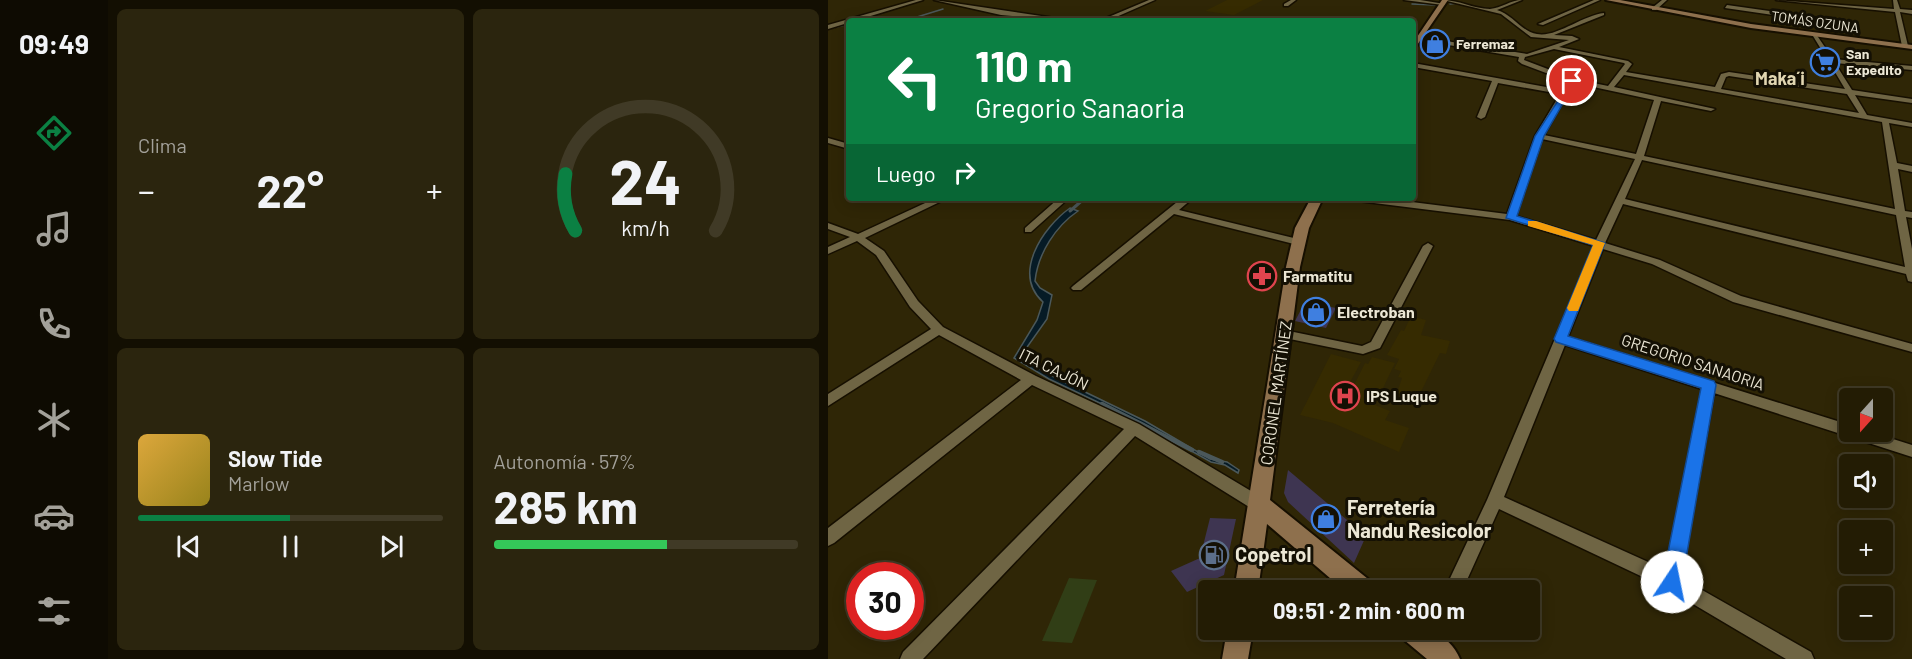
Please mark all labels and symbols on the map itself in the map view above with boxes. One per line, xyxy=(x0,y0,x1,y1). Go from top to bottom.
street label: TOMÁS OZUNA xyxy=(1770,7,1861,36)
shop icon: Ferremaz xyxy=(1419,28,1451,60)
place label: Ferremaz xyxy=(1456,35,1515,52)
place label: San Expedito xyxy=(1846,45,1902,78)
supermarket icon: San Expedito xyxy=(1809,46,1841,78)
pin xyxy=(1546,55,1597,106)
district label: Maka´i xyxy=(1755,67,1805,89)
pharmacy icon: Farmatitu xyxy=(1246,260,1278,292)
place label: Farmatitu xyxy=(1283,266,1352,285)
shop icon: Electroban xyxy=(1300,296,1332,328)
place label: Electroban xyxy=(1337,302,1415,321)
street label: CORONEL MARTÍNEZ xyxy=(1256,320,1295,466)
street label: GREGORIO SANAORIA xyxy=(1619,329,1767,394)
street label: ITA CAJÓN xyxy=(1016,344,1092,393)
hospital icon: IPS Luque xyxy=(1329,380,1361,412)
place label: IPS Luque xyxy=(1366,386,1437,405)
north arrow xyxy=(1839,388,1893,442)
place label: Ferretería Nandu Resicolor xyxy=(1347,495,1492,542)
shop icon: Ferretería Nandu Resicolor xyxy=(1310,503,1342,535)
fuel station icon: Copetrol xyxy=(1198,539,1230,571)
place label: Copetrol xyxy=(1235,542,1311,566)
position arrow xyxy=(1640,550,1704,614)
speed limit sign: 30 xyxy=(846,562,924,640)

